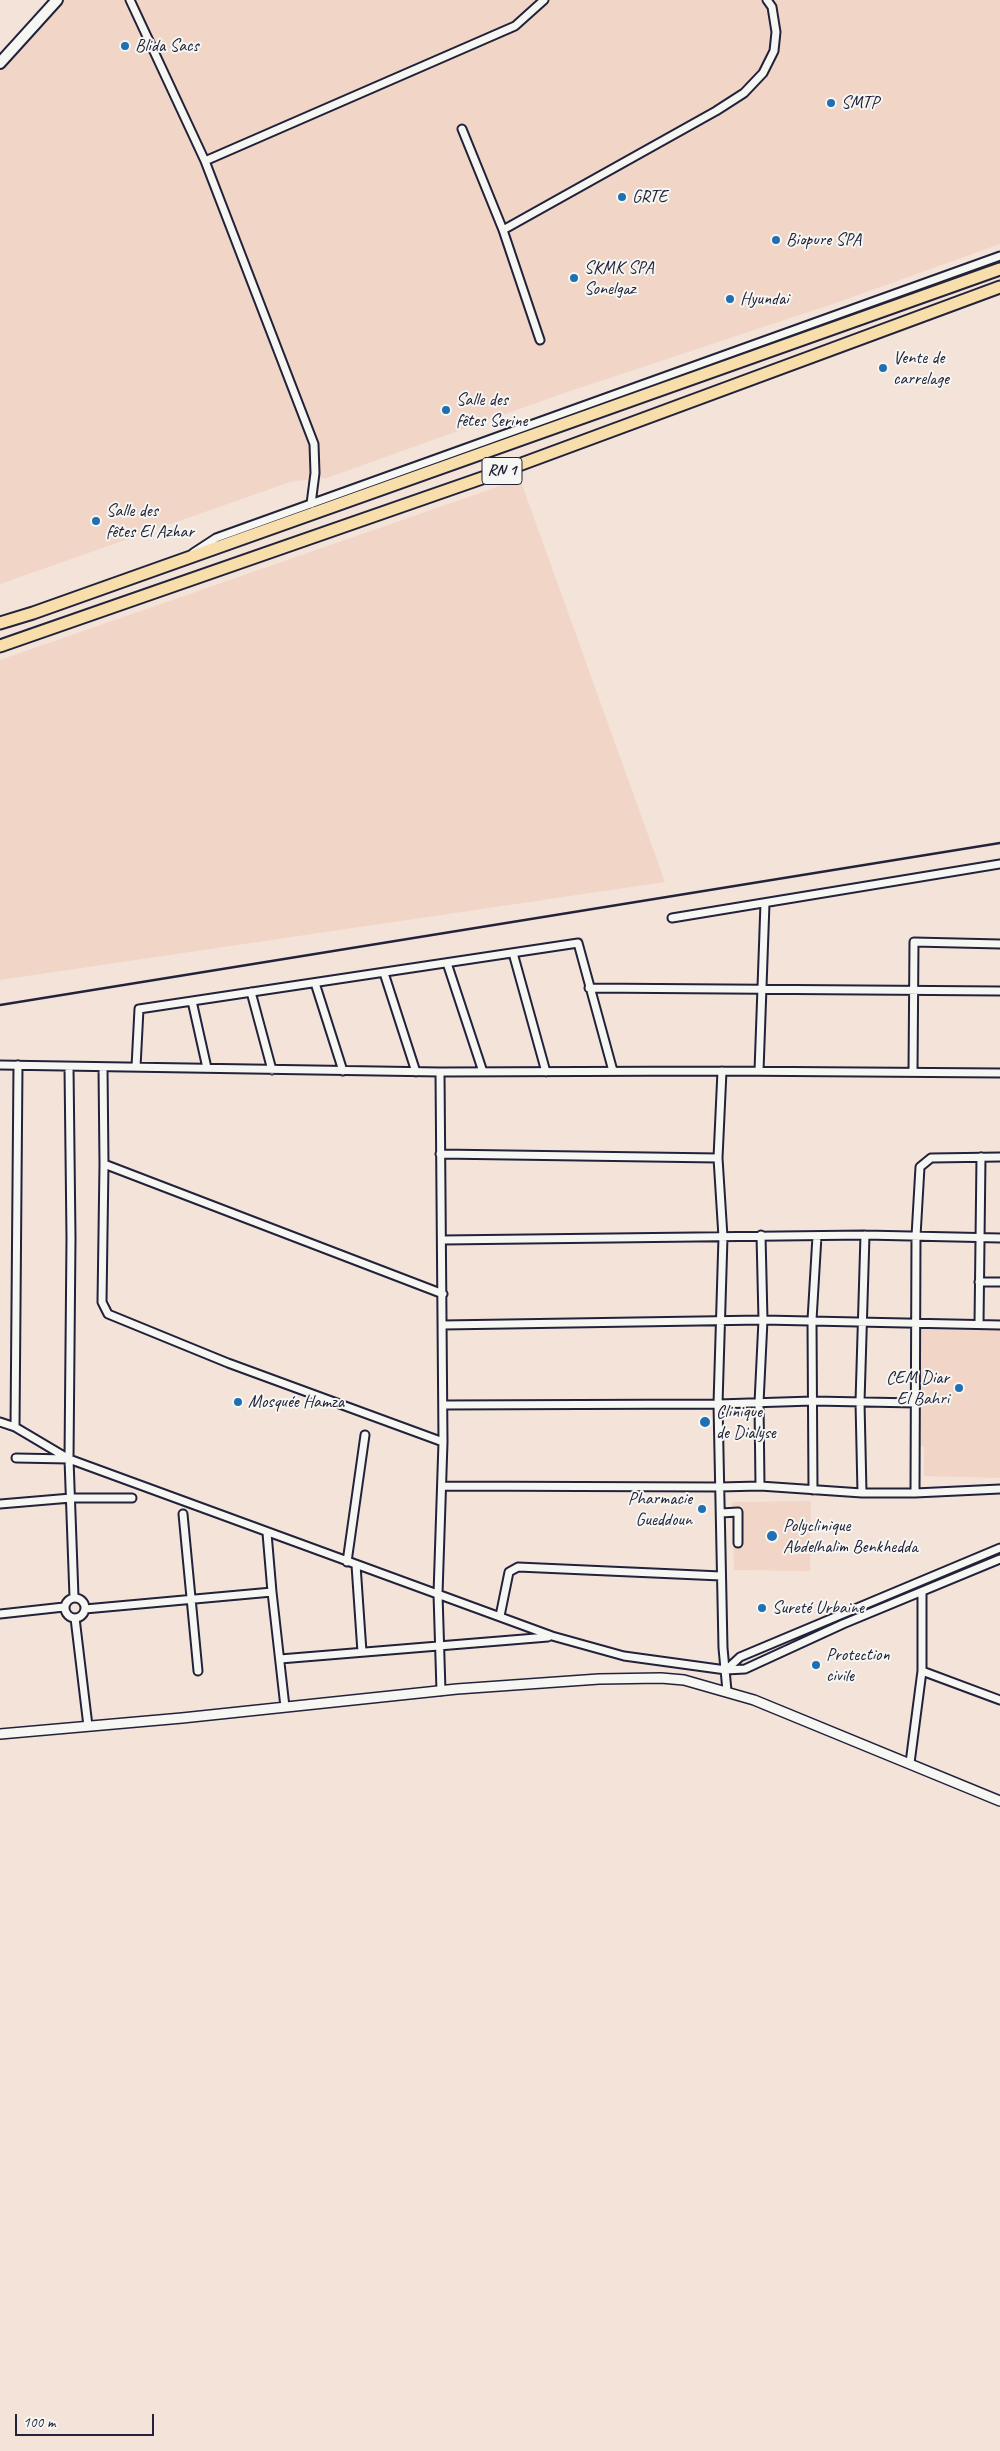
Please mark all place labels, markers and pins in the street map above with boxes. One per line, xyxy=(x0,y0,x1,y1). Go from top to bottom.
place label: Blida Sacs xyxy=(135,35,199,57)
marker: Blida Sacs xyxy=(119,40,131,52)
place label: SMTP xyxy=(841,92,879,114)
marker: SMTP xyxy=(825,97,837,109)
place label: GRTE xyxy=(632,186,667,208)
marker: GRTE xyxy=(616,191,628,203)
place label: Biopure SPA xyxy=(786,229,861,251)
marker: Biopure SPA xyxy=(770,234,782,246)
place label: SKMK SPA Sonelgaz xyxy=(584,257,654,300)
marker: SKMK SPA Sonelgaz xyxy=(568,272,580,284)
place label: Hyundai xyxy=(740,288,789,310)
marker: Hyundai xyxy=(724,293,736,305)
place label: Vente de carrelage xyxy=(893,347,949,389)
marker: Vente de carrelage xyxy=(877,362,889,374)
place label: Salle des fêtes Serine xyxy=(456,389,527,432)
marker: Salle des fêtes Serine xyxy=(440,404,452,416)
place label: Salle des fêtes El Azhar xyxy=(106,500,194,542)
marker: Salle des fêtes El Azhar xyxy=(90,515,102,527)
place label: CEM Diar El Bahri xyxy=(886,1367,949,1410)
marker: CEM Diar El Bahri xyxy=(953,1382,965,1394)
place label: Mosquée Hamza xyxy=(248,1391,344,1413)
marker: Mosquée Hamza xyxy=(232,1396,244,1408)
place label: Clinique de Dialyse xyxy=(716,1401,776,1444)
marker: Clinique de Dialyse xyxy=(698,1415,712,1429)
place label: Pharmacie Gueddoun xyxy=(628,1488,692,1530)
marker: Pharmacie Gueddoun xyxy=(696,1503,708,1515)
place label: Polyclinique Abdelhalim Benkhedda xyxy=(783,1515,918,1558)
marker: Polyclinique Abdelhalim Benkhedda xyxy=(765,1529,779,1543)
place label: Sureté Urbaine xyxy=(772,1597,864,1619)
marker: Sureté Urbaine xyxy=(756,1602,768,1614)
place label: Protection civile xyxy=(826,1644,889,1686)
marker: Protection civile xyxy=(810,1659,822,1671)

